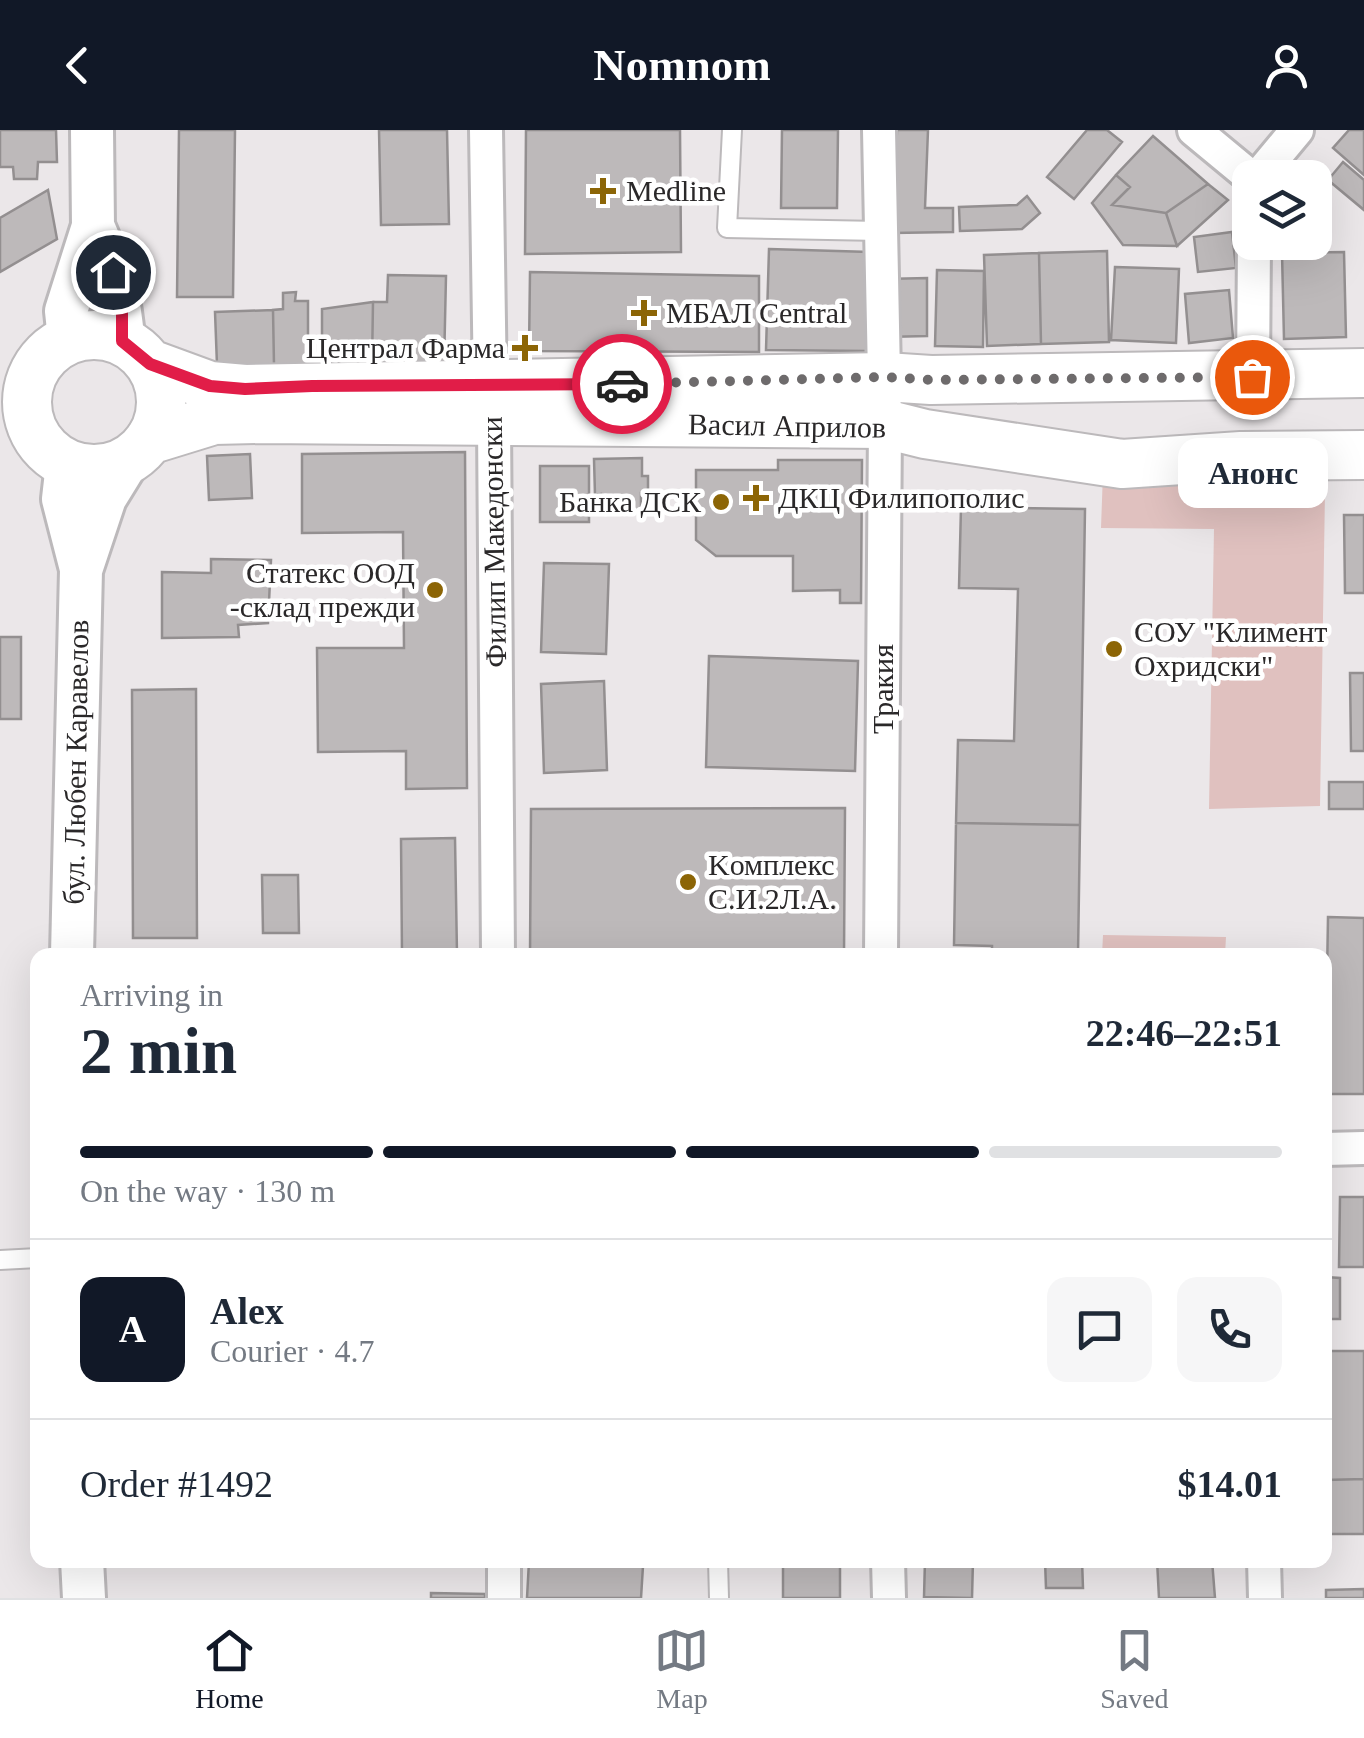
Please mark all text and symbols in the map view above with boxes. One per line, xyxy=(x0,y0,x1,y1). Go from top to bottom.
icon: back xyxy=(50,38,105,93)
icon: person xyxy=(1259,38,1314,93)
text: Nomnom xyxy=(593,40,771,90)
map controls xyxy=(1232,160,1332,260)
button: layers xyxy=(1232,160,1332,260)
place label: Medline xyxy=(626,174,726,207)
marker: Medline xyxy=(590,178,616,204)
pin xyxy=(71,230,156,315)
icon: home xyxy=(86,245,141,300)
place label: МБАЛ Central xyxy=(666,296,847,329)
marker: МБАЛ Central xyxy=(631,300,657,326)
place label: Централ Фарма xyxy=(306,331,505,364)
courier xyxy=(572,334,672,434)
pin xyxy=(1210,335,1295,420)
marker: Централ Фарма xyxy=(514,337,536,359)
icon: bag xyxy=(1225,350,1280,405)
icon: car xyxy=(595,357,650,412)
street label: Васил Априлов xyxy=(688,407,886,444)
street label: Филип Македонски xyxy=(475,416,512,668)
callout: Анонс xyxy=(1177,437,1327,507)
text: Анонс xyxy=(1208,455,1298,491)
place label: ДКЦ Филипополис xyxy=(778,481,1024,514)
place label: Банка ДСК xyxy=(559,485,702,518)
marker: ДКЦ Филипополис xyxy=(743,485,769,511)
marker: Банка ДСК xyxy=(710,491,732,513)
place label: Статекс ООД -склад прежди xyxy=(230,556,415,623)
marker: Статекс ООД -склад прежди xyxy=(424,579,446,601)
place label: СОУ "Климент Охридски" xyxy=(1134,615,1327,682)
street label: бул. Любен Каравелов xyxy=(57,619,94,905)
marker: СОУ "Климент Охридски" xyxy=(1103,638,1125,660)
street label: Тракия xyxy=(866,644,899,734)
place label: Kомплекс С.И.2Л.А. xyxy=(708,848,837,915)
marker: Kомплекс С.И.2Л.А. xyxy=(677,871,699,893)
text: Arriving in xyxy=(80,977,223,1013)
text: 22:46–22:51 xyxy=(1086,1012,1282,1054)
text: 2 min xyxy=(80,1015,237,1087)
text: On the way · 130 m xyxy=(80,1173,335,1209)
button: chat xyxy=(1047,1277,1152,1382)
button: phone xyxy=(1177,1277,1282,1382)
text: Alex xyxy=(210,1290,284,1332)
text: A xyxy=(119,1308,146,1350)
text: Courier · 4.7 xyxy=(210,1333,374,1369)
text: Order #1492 xyxy=(80,1463,273,1505)
text: $14.01 xyxy=(1178,1463,1282,1505)
tab: Home xyxy=(195,1623,264,1715)
tab: Map xyxy=(654,1623,709,1715)
tab: Saved xyxy=(1100,1623,1169,1715)

